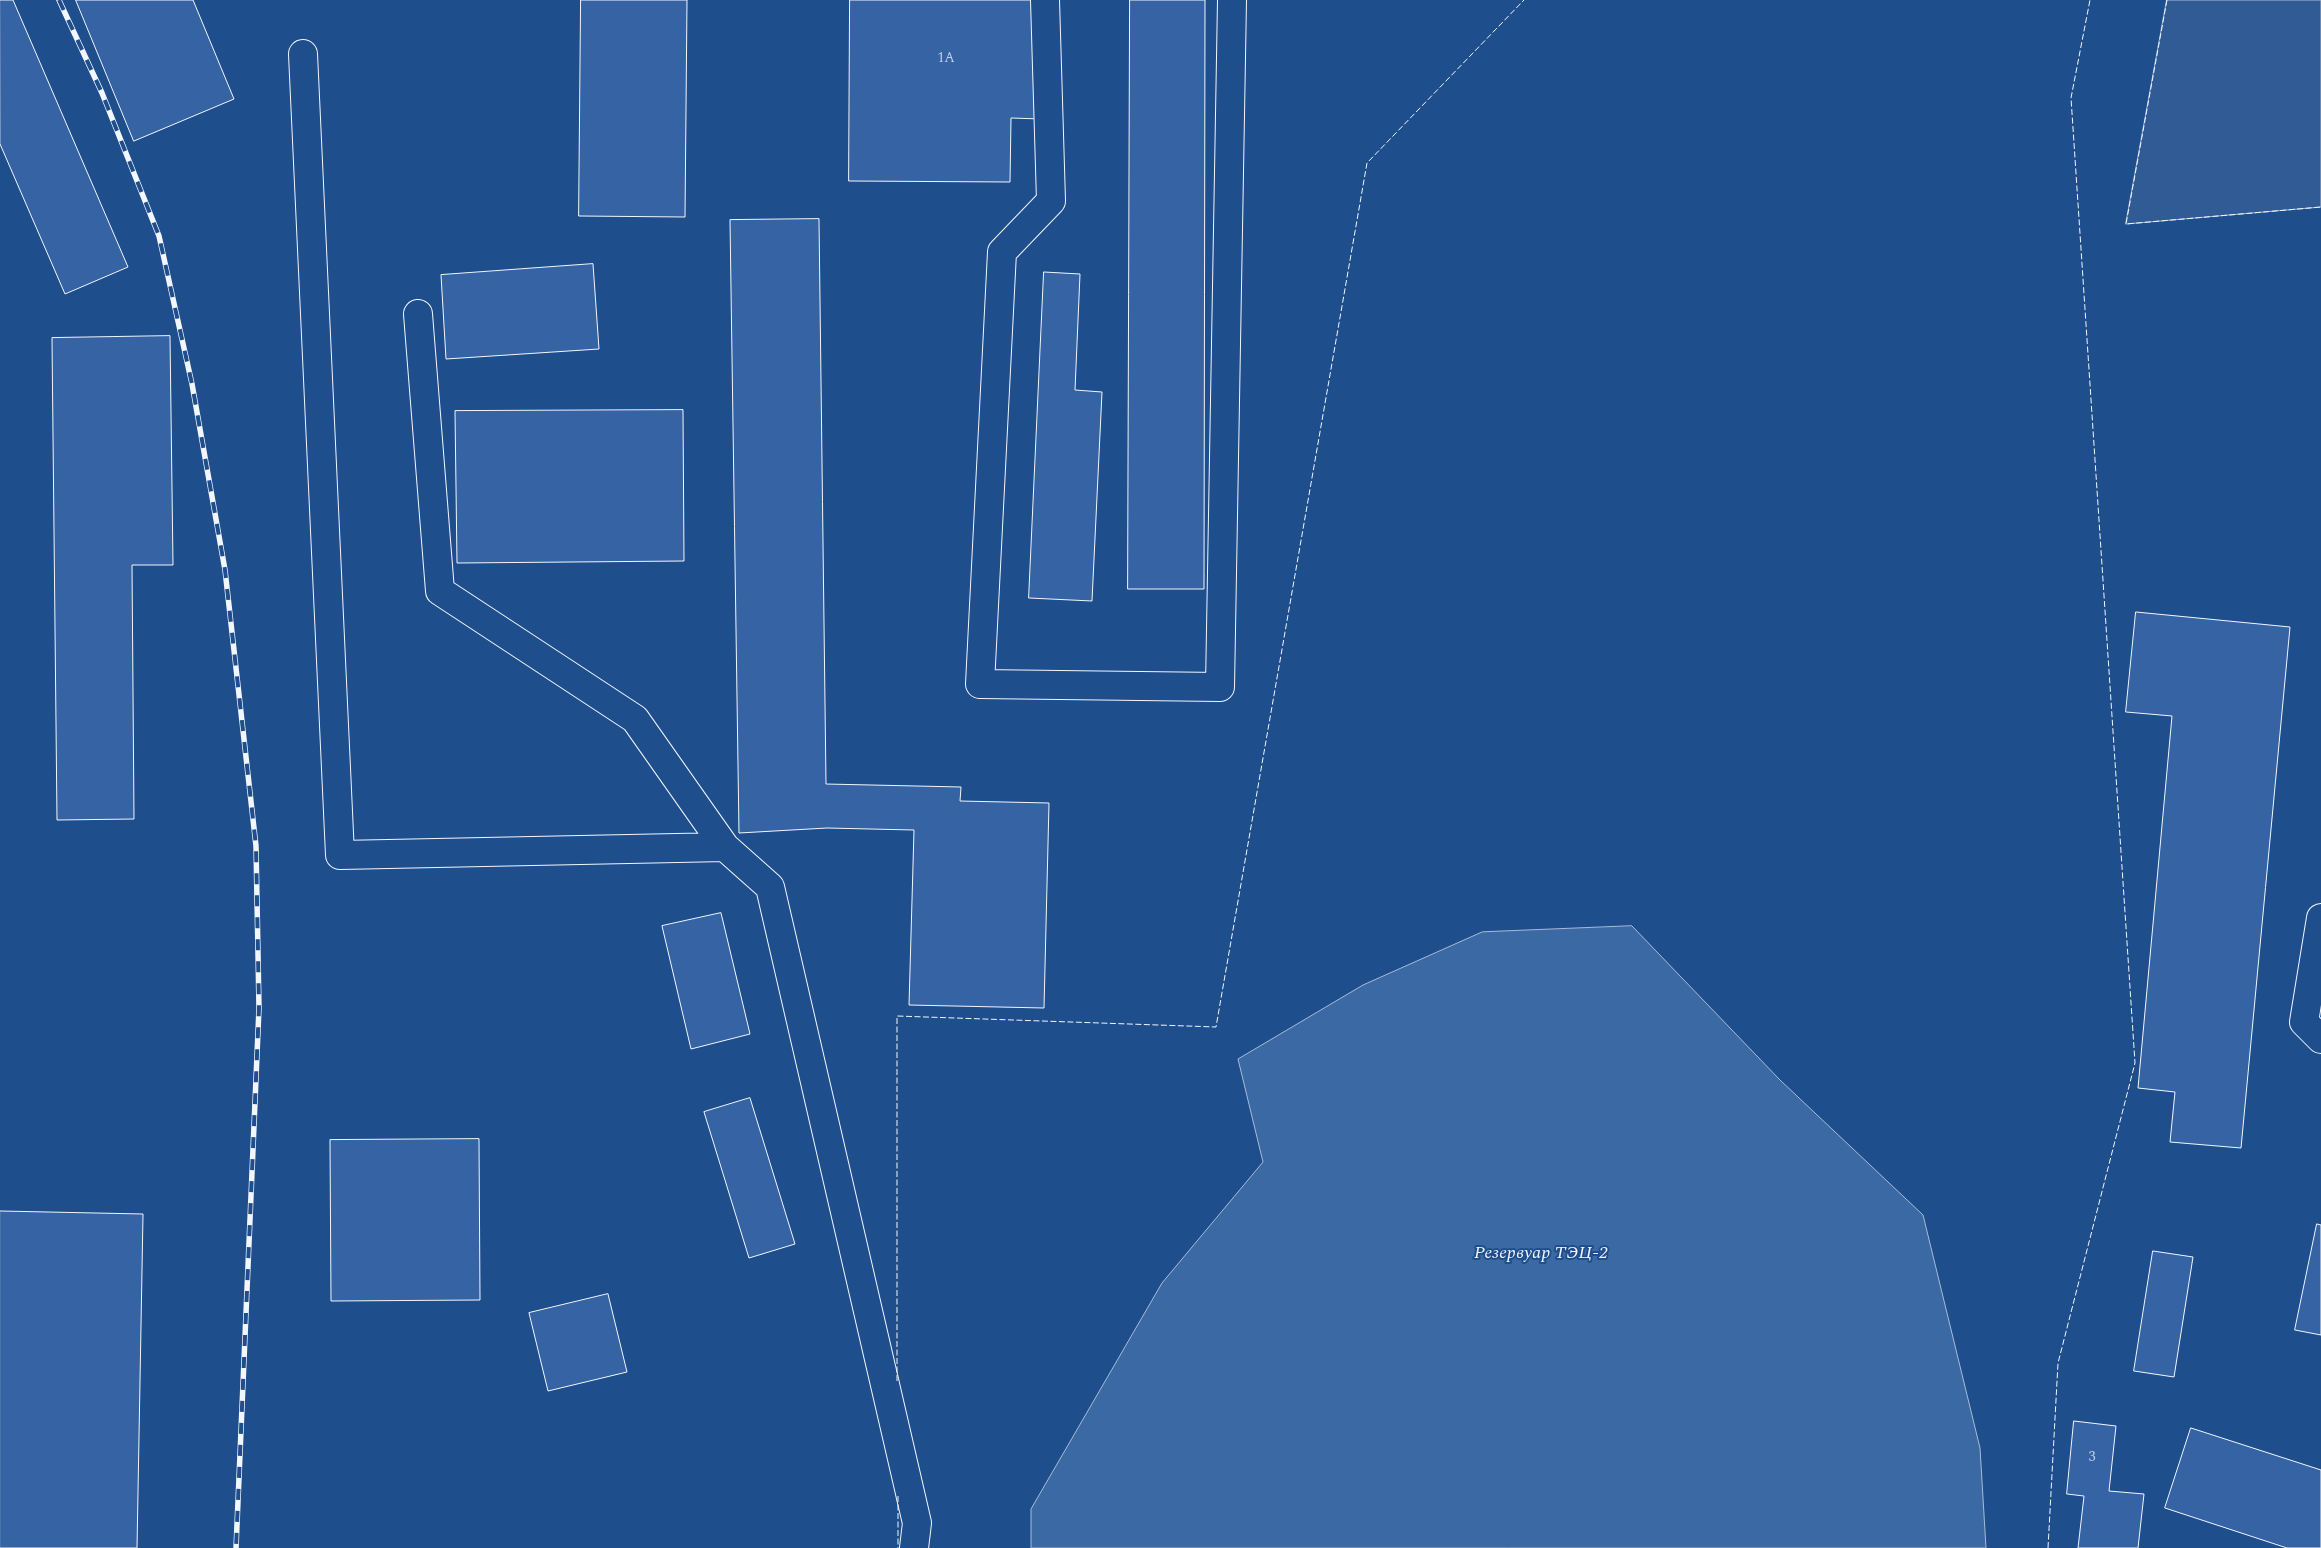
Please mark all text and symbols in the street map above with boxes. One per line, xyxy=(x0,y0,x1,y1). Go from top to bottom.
house number: 1А xyxy=(937,51,955,67)
water label: Резервуар ТЭЦ-2 xyxy=(1474,1243,1608,1265)
house number: 3 xyxy=(2089,1450,2095,1466)

